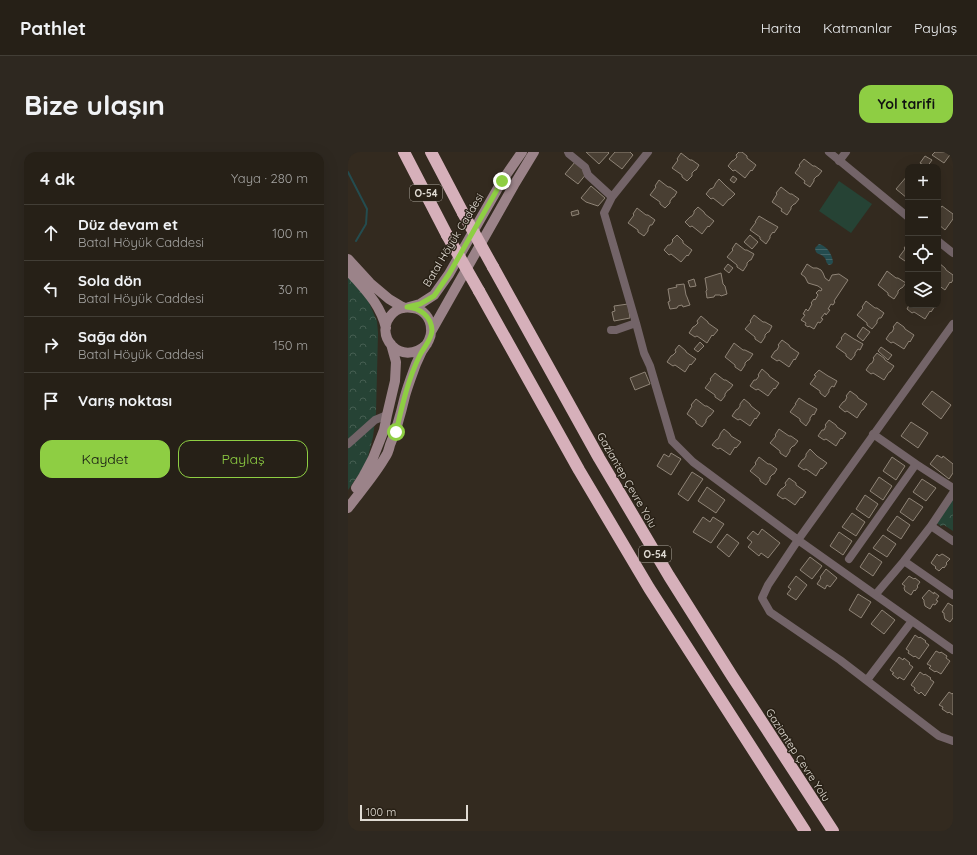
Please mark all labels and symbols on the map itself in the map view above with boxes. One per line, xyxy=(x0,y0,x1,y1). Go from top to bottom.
route end xyxy=(493,172,511,190)
road number: O-54 xyxy=(410,185,442,201)
street label: Batal Höyük Caddesi xyxy=(420,191,486,289)
route start xyxy=(387,423,405,441)
street label: Gaziantep Çevre Yolu xyxy=(594,430,660,530)
road number: O-54 xyxy=(639,546,671,562)
street label: Gaziantep Çevre Yolu xyxy=(763,706,833,804)
scale bar xyxy=(360,803,468,822)

